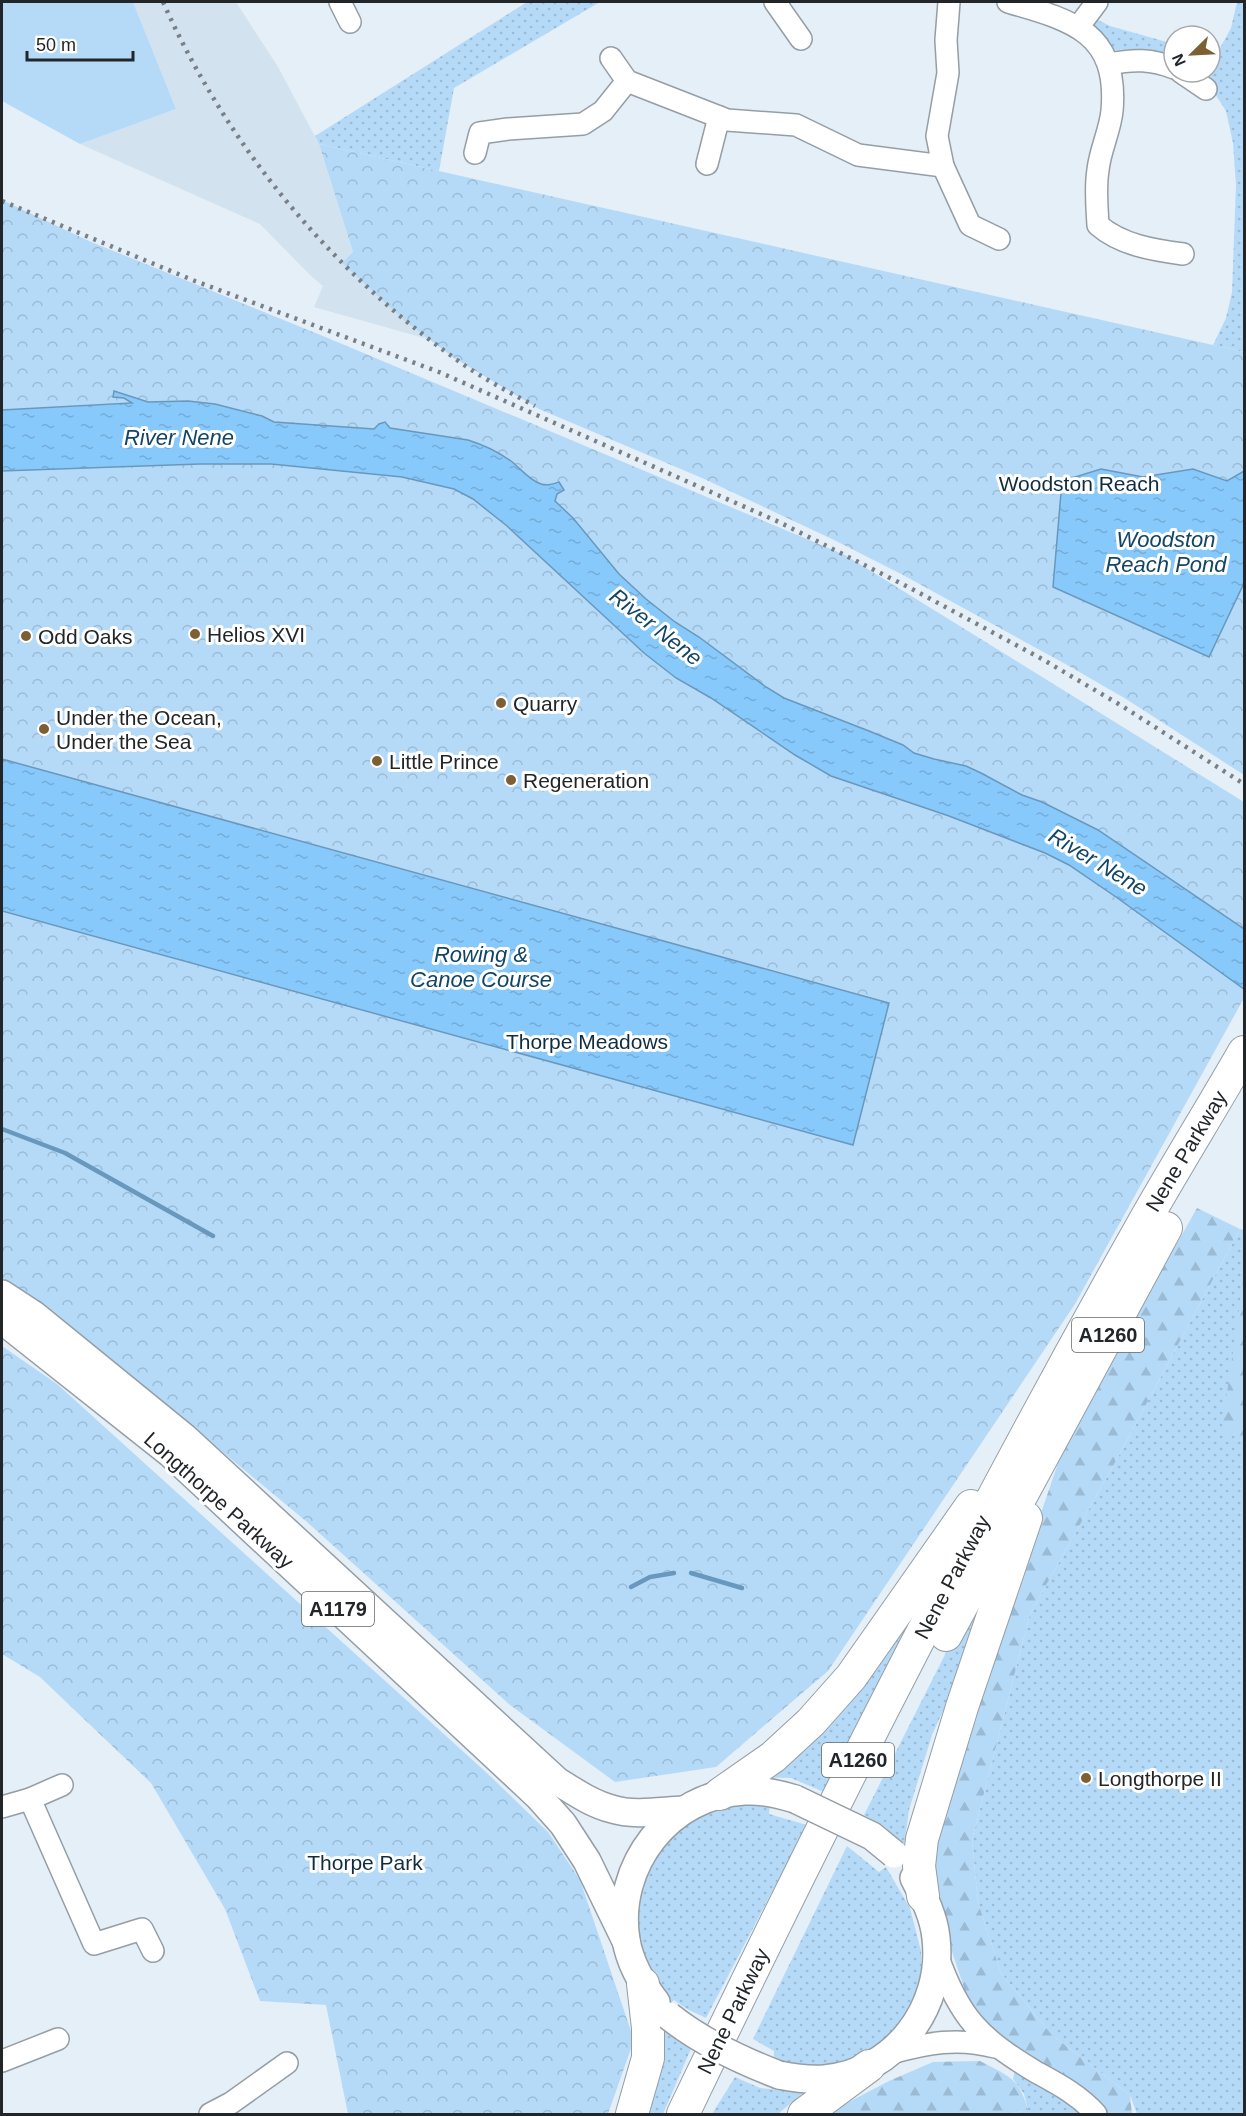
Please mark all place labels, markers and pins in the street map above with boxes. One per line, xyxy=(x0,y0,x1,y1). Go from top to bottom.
place label: Helios XVI xyxy=(207,623,305,646)
place label: Odd Oaks xyxy=(38,625,133,648)
marker: Helios XVI xyxy=(188,627,202,641)
marker: Odd Oaks xyxy=(19,629,33,643)
place label: Quarry xyxy=(513,692,578,715)
marker: Quarry xyxy=(494,696,508,710)
place label: Under the Ocean, Under the Sea xyxy=(56,706,222,753)
marker: Under the Ocean, Under the Sea xyxy=(37,722,51,736)
place label: Little Prince xyxy=(389,750,499,773)
marker: Little Prince xyxy=(370,754,384,768)
place label: Regeneration xyxy=(523,769,649,792)
marker: Regeneration xyxy=(504,773,518,787)
place label: Longthorpe II xyxy=(1098,1767,1222,1790)
marker: Longthorpe II xyxy=(1079,1771,1093,1785)

